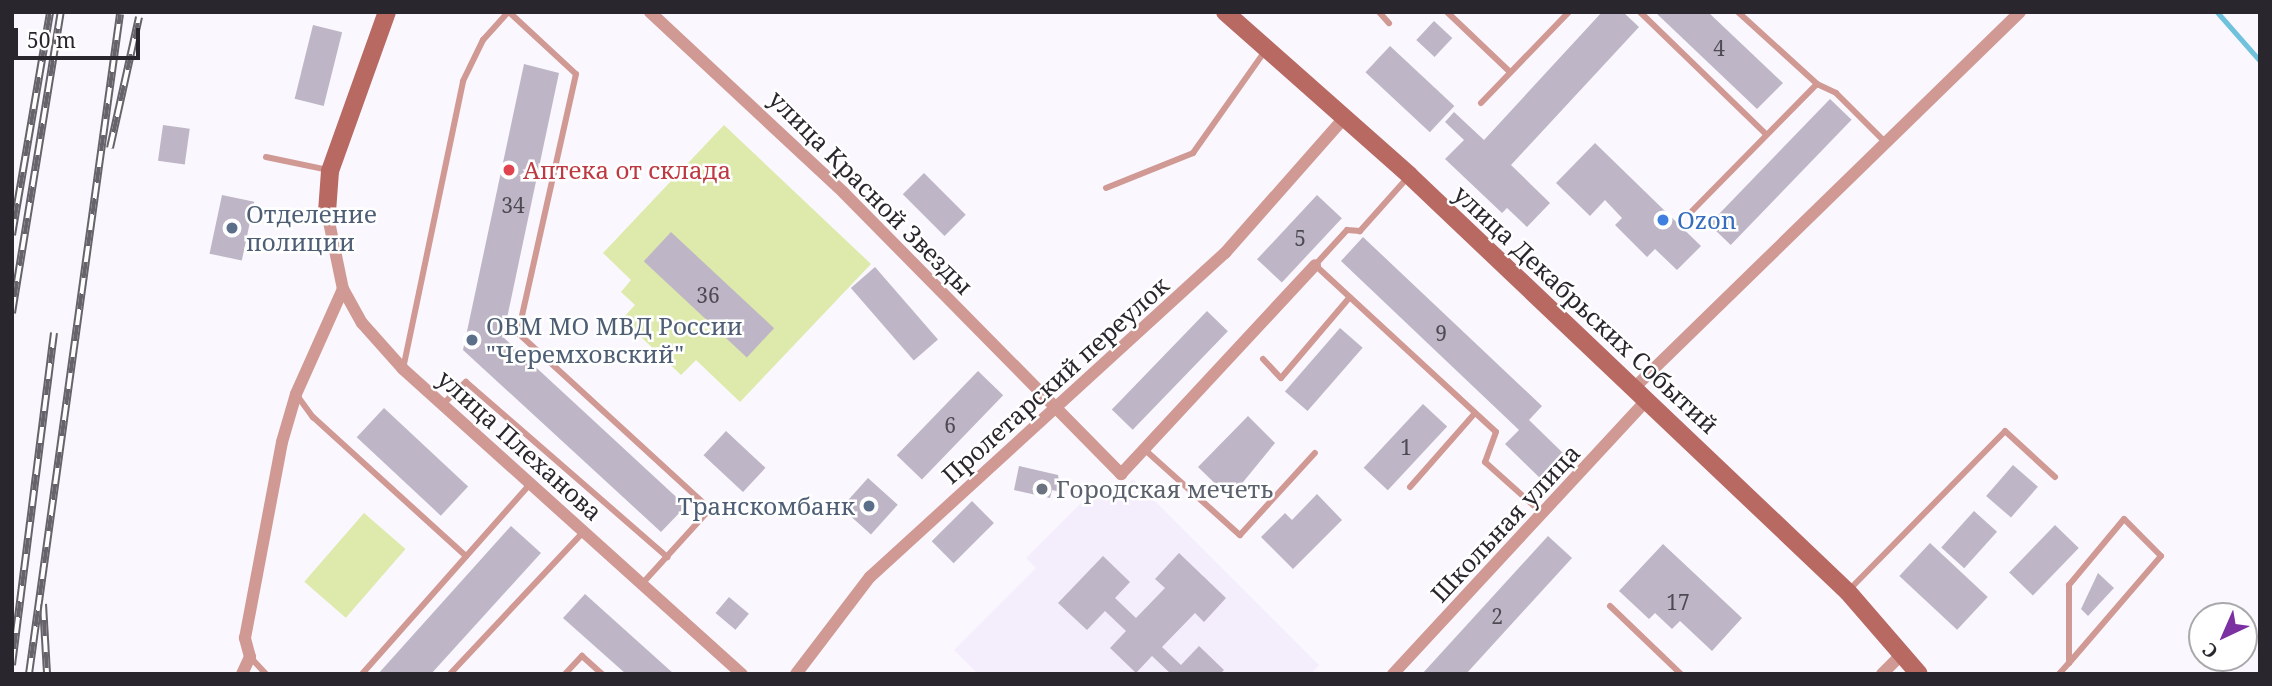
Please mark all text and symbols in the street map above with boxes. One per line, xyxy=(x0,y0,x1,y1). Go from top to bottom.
scale bar xyxy=(18,14,144,58)
text: 50 m xyxy=(27,26,76,54)
house number: 4 xyxy=(1713,35,1725,61)
street label: улица Красной Звезды xyxy=(763,84,979,300)
place label: Аптека от склада xyxy=(523,156,731,184)
marker: Аптека от склада xyxy=(501,162,517,178)
street label: улица Декабрьских Событий xyxy=(1448,179,1724,439)
house number: 34 xyxy=(501,192,525,218)
place label: Отделение полиции xyxy=(246,200,377,256)
place label: Ozon xyxy=(1677,206,1736,234)
marker: Ozon xyxy=(1655,212,1671,228)
marker: Отделение полиции xyxy=(224,220,240,236)
house number: 5 xyxy=(1294,225,1306,251)
street label: Пролетарский переулок xyxy=(936,271,1174,489)
house number: 36 xyxy=(696,282,720,308)
place label: ОВМ МО МВД России "Черемховский" xyxy=(486,312,743,368)
house number: 9 xyxy=(1435,320,1447,346)
marker: ОВМ МО МВД России "Черемховский" xyxy=(464,332,480,348)
street label: улица Плеханова xyxy=(432,364,608,526)
house number: 6 xyxy=(944,412,956,438)
house number: 1 xyxy=(1400,434,1412,460)
street label: Школьная улица xyxy=(1424,438,1586,608)
place label: Городская мечеть xyxy=(1056,475,1273,503)
marker: Городская мечеть xyxy=(1034,481,1050,497)
place label: Транскомбанк xyxy=(677,492,855,520)
marker: Транскомбанк xyxy=(861,498,877,514)
house number: 17 xyxy=(1666,589,1690,615)
north arrow xyxy=(2188,602,2258,672)
house number: 2 xyxy=(1491,603,1503,629)
text: С xyxy=(2196,637,2223,664)

